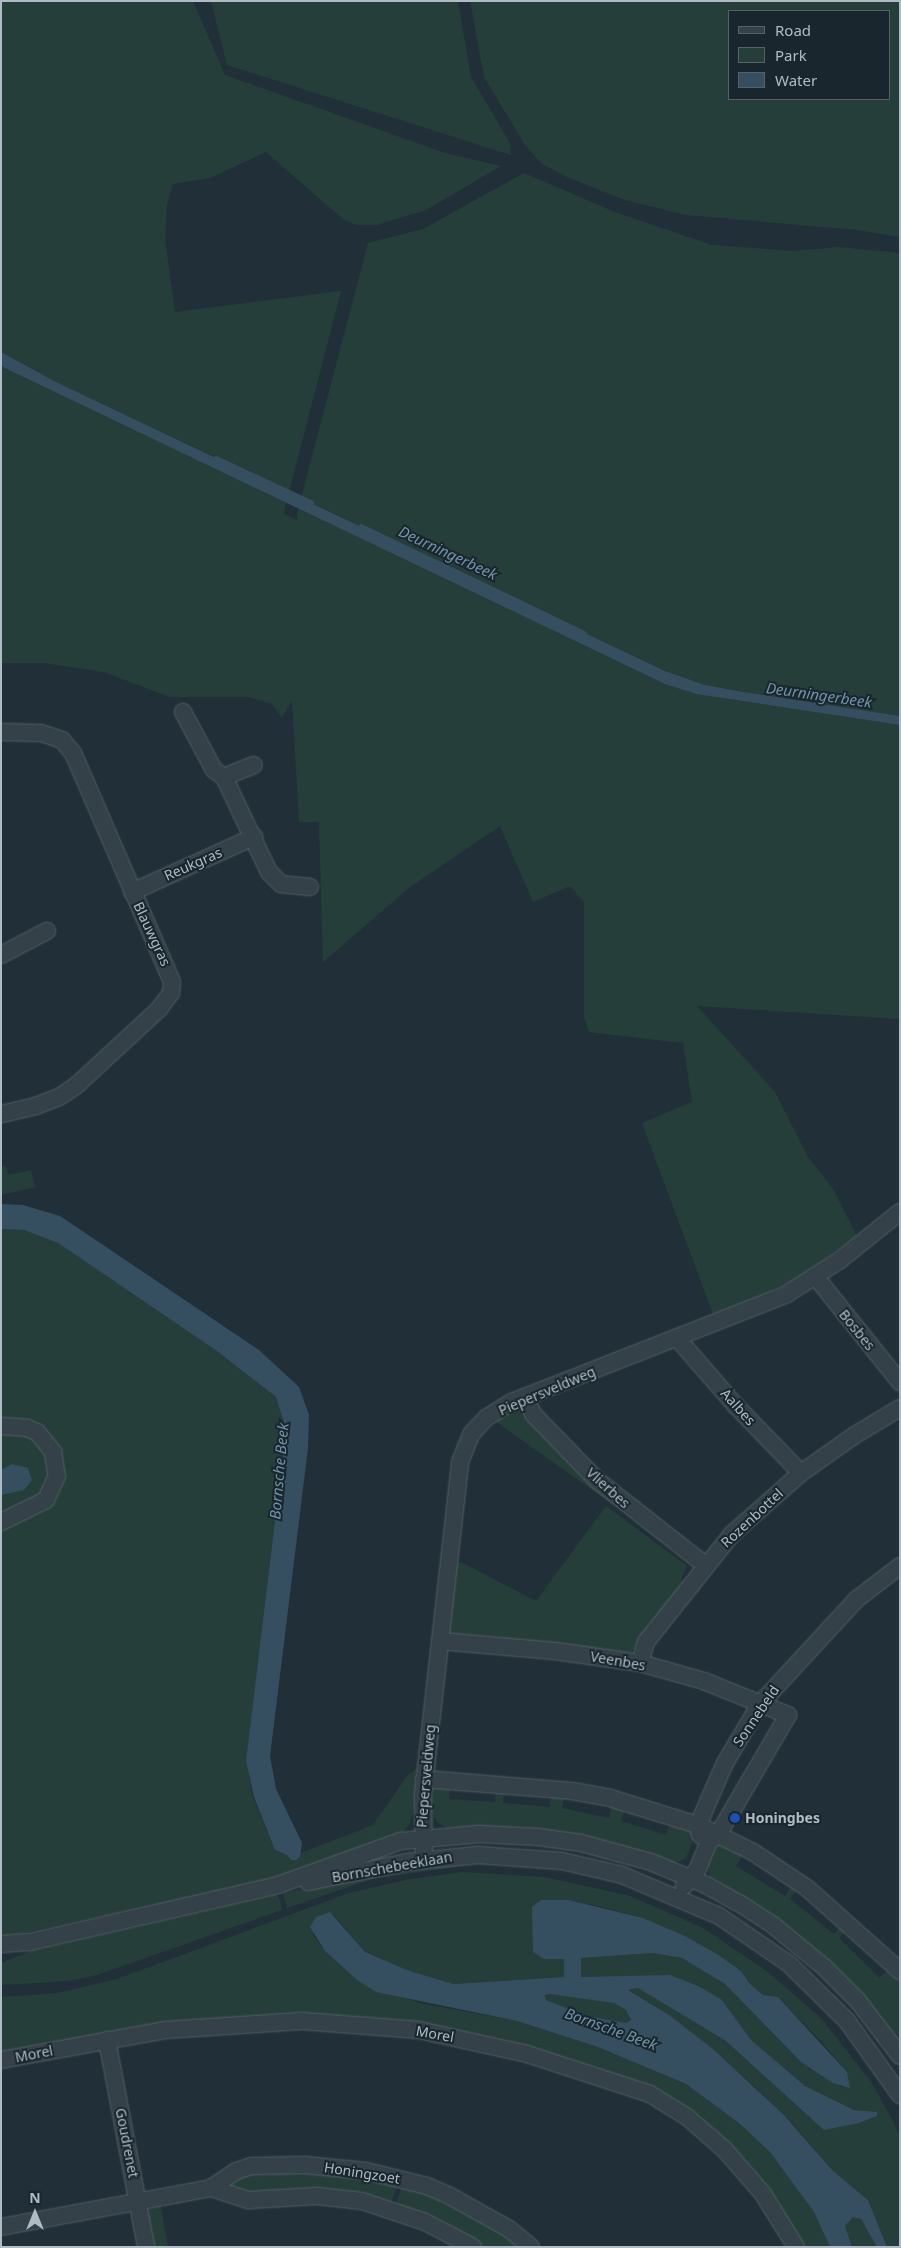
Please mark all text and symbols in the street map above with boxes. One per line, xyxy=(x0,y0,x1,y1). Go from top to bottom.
legend xyxy=(728,10,891,100)
text: Road xyxy=(775,20,811,40)
text: Park xyxy=(775,45,807,65)
text: Water xyxy=(775,70,817,90)
water label: Deurningerbeek xyxy=(396,522,500,584)
water label: Deurningerbeek xyxy=(765,679,873,711)
street label: Reukgras xyxy=(162,844,224,884)
street label: Blauwgras xyxy=(130,899,174,969)
street label: Bosbes xyxy=(836,1306,878,1354)
street label: Piepersveldweg xyxy=(496,1363,598,1419)
street label: Aalbes xyxy=(717,1385,759,1429)
water label: Bornsche Beek xyxy=(266,1422,292,1520)
street label: Vlierbes xyxy=(583,1464,633,1512)
street label: Rozenbottel xyxy=(717,1485,787,1551)
street label: Veenbes xyxy=(589,1648,647,1674)
street label: Sonnebeld xyxy=(729,1682,783,1750)
street label: Piepersveldweg xyxy=(413,1724,439,1828)
place label: Honingbes xyxy=(745,1810,820,1826)
marker: Honingbes xyxy=(729,1812,741,1824)
street label: Bornschebeeklaan xyxy=(331,1848,453,1886)
water label: Bornsche Beek xyxy=(562,2004,660,2054)
street label: Morel xyxy=(415,2022,455,2046)
street label: Morel xyxy=(14,2042,54,2066)
street label: Goudrenet xyxy=(112,2107,142,2179)
street label: Honingzoet xyxy=(323,2159,401,2187)
north arrow xyxy=(10,2188,60,2238)
text: N xyxy=(29,2188,41,2207)

